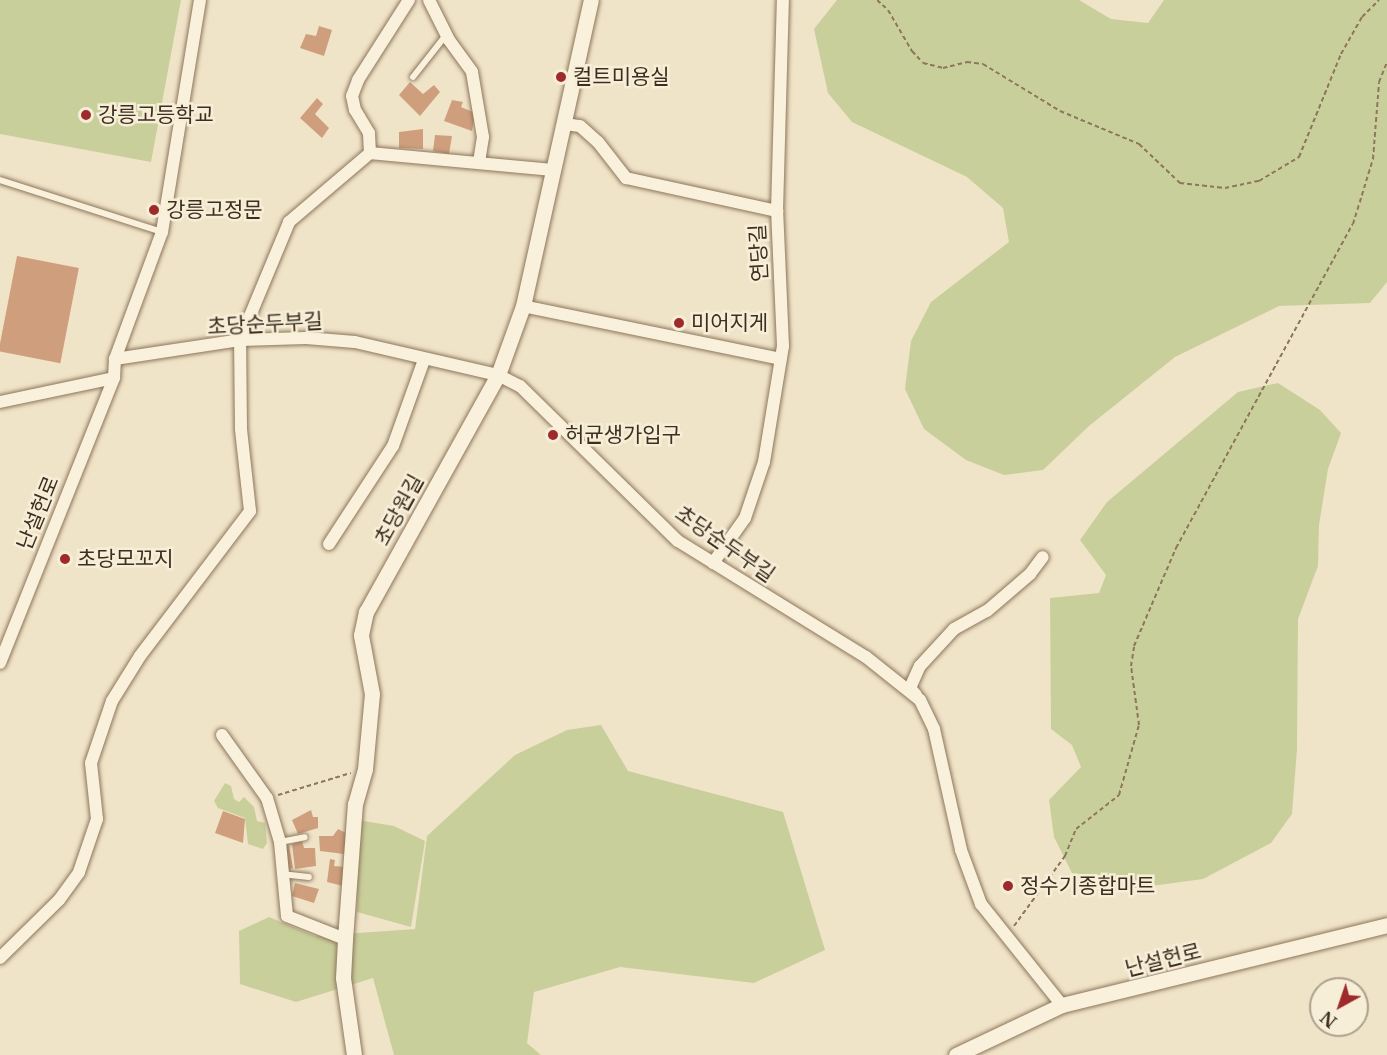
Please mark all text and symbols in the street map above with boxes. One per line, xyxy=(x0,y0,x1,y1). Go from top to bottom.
place label: 컬트미용실 xyxy=(573,64,670,90)
marker: 컬트미용실 xyxy=(554,70,568,84)
place label: 강릉고등학교 xyxy=(98,102,214,128)
marker: 강릉고등학교 xyxy=(79,108,93,122)
place label: 강릉고정문 xyxy=(166,197,263,223)
marker: 강릉고정문 xyxy=(147,203,161,217)
street label: 연당길 xyxy=(745,223,773,283)
street label: 초당순두부길 xyxy=(206,308,324,340)
place label: 미어지게 xyxy=(691,310,768,336)
marker: 미어지게 xyxy=(672,316,686,330)
place label: 허균생가입구 xyxy=(565,422,681,448)
marker: 허균생가입구 xyxy=(546,428,560,442)
street label: 초당원길 xyxy=(369,470,429,550)
street label: 난설헌로 xyxy=(12,472,64,554)
street label: 초당순두부길 xyxy=(670,500,780,588)
place label: 초당모꼬지 xyxy=(77,546,174,572)
marker: 초당모꼬지 xyxy=(58,552,72,566)
place label: 정수기종합마트 xyxy=(1020,873,1155,899)
marker: 정수기종합마트 xyxy=(1001,879,1015,893)
street label: 난설헌로 xyxy=(1122,938,1204,982)
north arrow xyxy=(1309,977,1369,1037)
text: N xyxy=(1317,1007,1341,1032)

